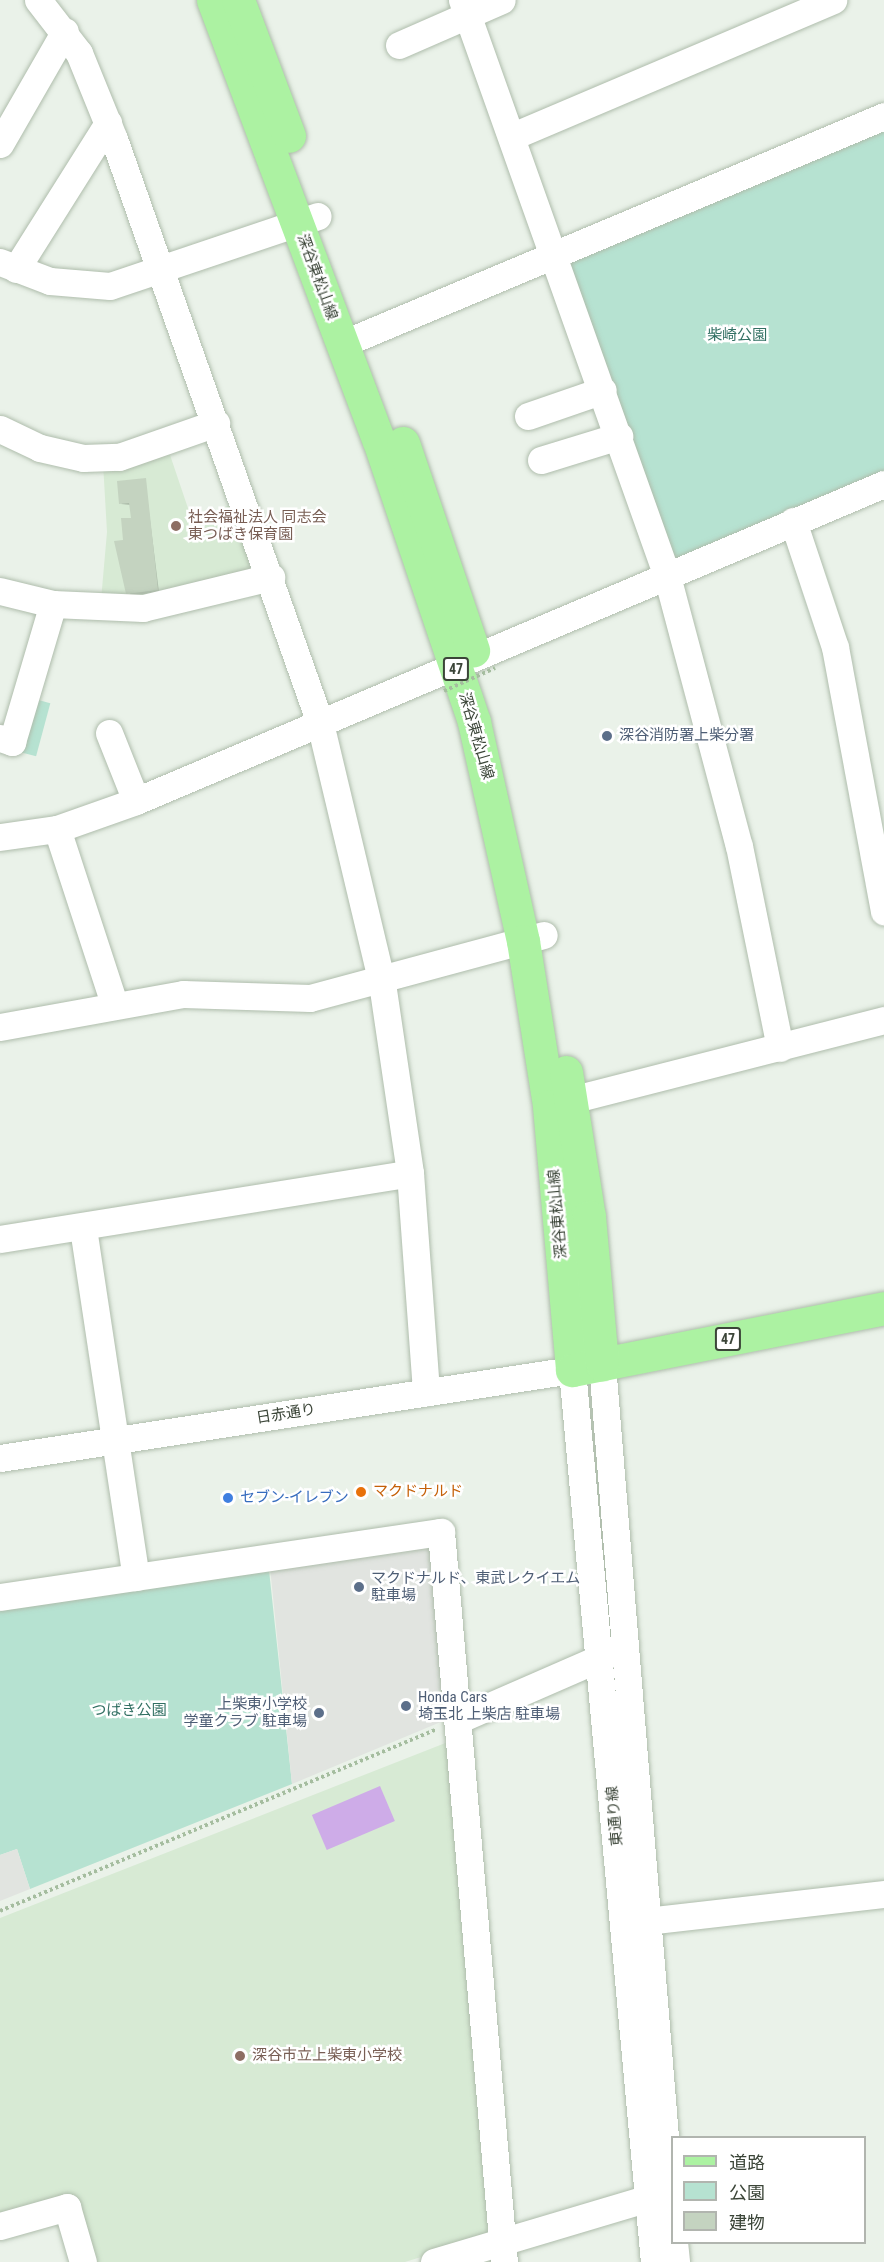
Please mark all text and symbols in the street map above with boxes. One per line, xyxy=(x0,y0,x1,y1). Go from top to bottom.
street label: 深谷東松山線 xyxy=(293,232,341,322)
park label: 柴崎公園 xyxy=(707,327,767,345)
place label: 社会福祉法人 同志会 東つばき保育園 xyxy=(188,508,326,543)
marker: 社会福祉法人 同志会 東つばき保育園 xyxy=(169,519,183,533)
road number: 47 xyxy=(442,658,470,680)
street label: 深谷東松山線 xyxy=(455,690,497,782)
place label: 深谷消防署上柴分署 xyxy=(619,727,754,745)
marker: 深谷消防署上柴分署 xyxy=(600,729,614,743)
street label: 深谷東松山線 xyxy=(545,1168,571,1260)
road number: 47 xyxy=(714,1328,742,1350)
street label: 日赤通り xyxy=(255,1400,317,1428)
place label: マクドナルド xyxy=(373,1483,463,1501)
marker: マクドナルド xyxy=(354,1485,368,1499)
place label: セブン-イレブン xyxy=(240,1489,349,1507)
marker: セブン-イレブン xyxy=(221,1491,235,1505)
place label: マクドナルド、東武レクイエム 駐車場 xyxy=(371,1569,580,1604)
marker: マクドナルド、東武レクイエム 駐車場 xyxy=(352,1580,366,1594)
place label: Honda Cars 埼玉北 上柴店 駐車場 xyxy=(418,1688,560,1723)
place label: 上柴東小学校 学童クラブ 駐車場 xyxy=(184,1695,307,1730)
marker: Honda Cars 埼玉北 上柴店 駐車場 xyxy=(399,1699,413,1713)
park label: つばき公園 xyxy=(92,1702,166,1720)
marker: 上柴東小学校 学童クラブ 駐車場 xyxy=(312,1706,326,1720)
street label: 東通り線 xyxy=(603,1785,627,1847)
place label: 深谷市立上柴東小学校 xyxy=(252,2047,402,2065)
marker: 深谷市立上柴東小学校 xyxy=(233,2049,247,2063)
legend xyxy=(671,2136,866,2244)
text: 道路 xyxy=(729,2152,765,2173)
text: 公園 xyxy=(729,2182,765,2203)
text: 建物 xyxy=(729,2212,765,2233)

